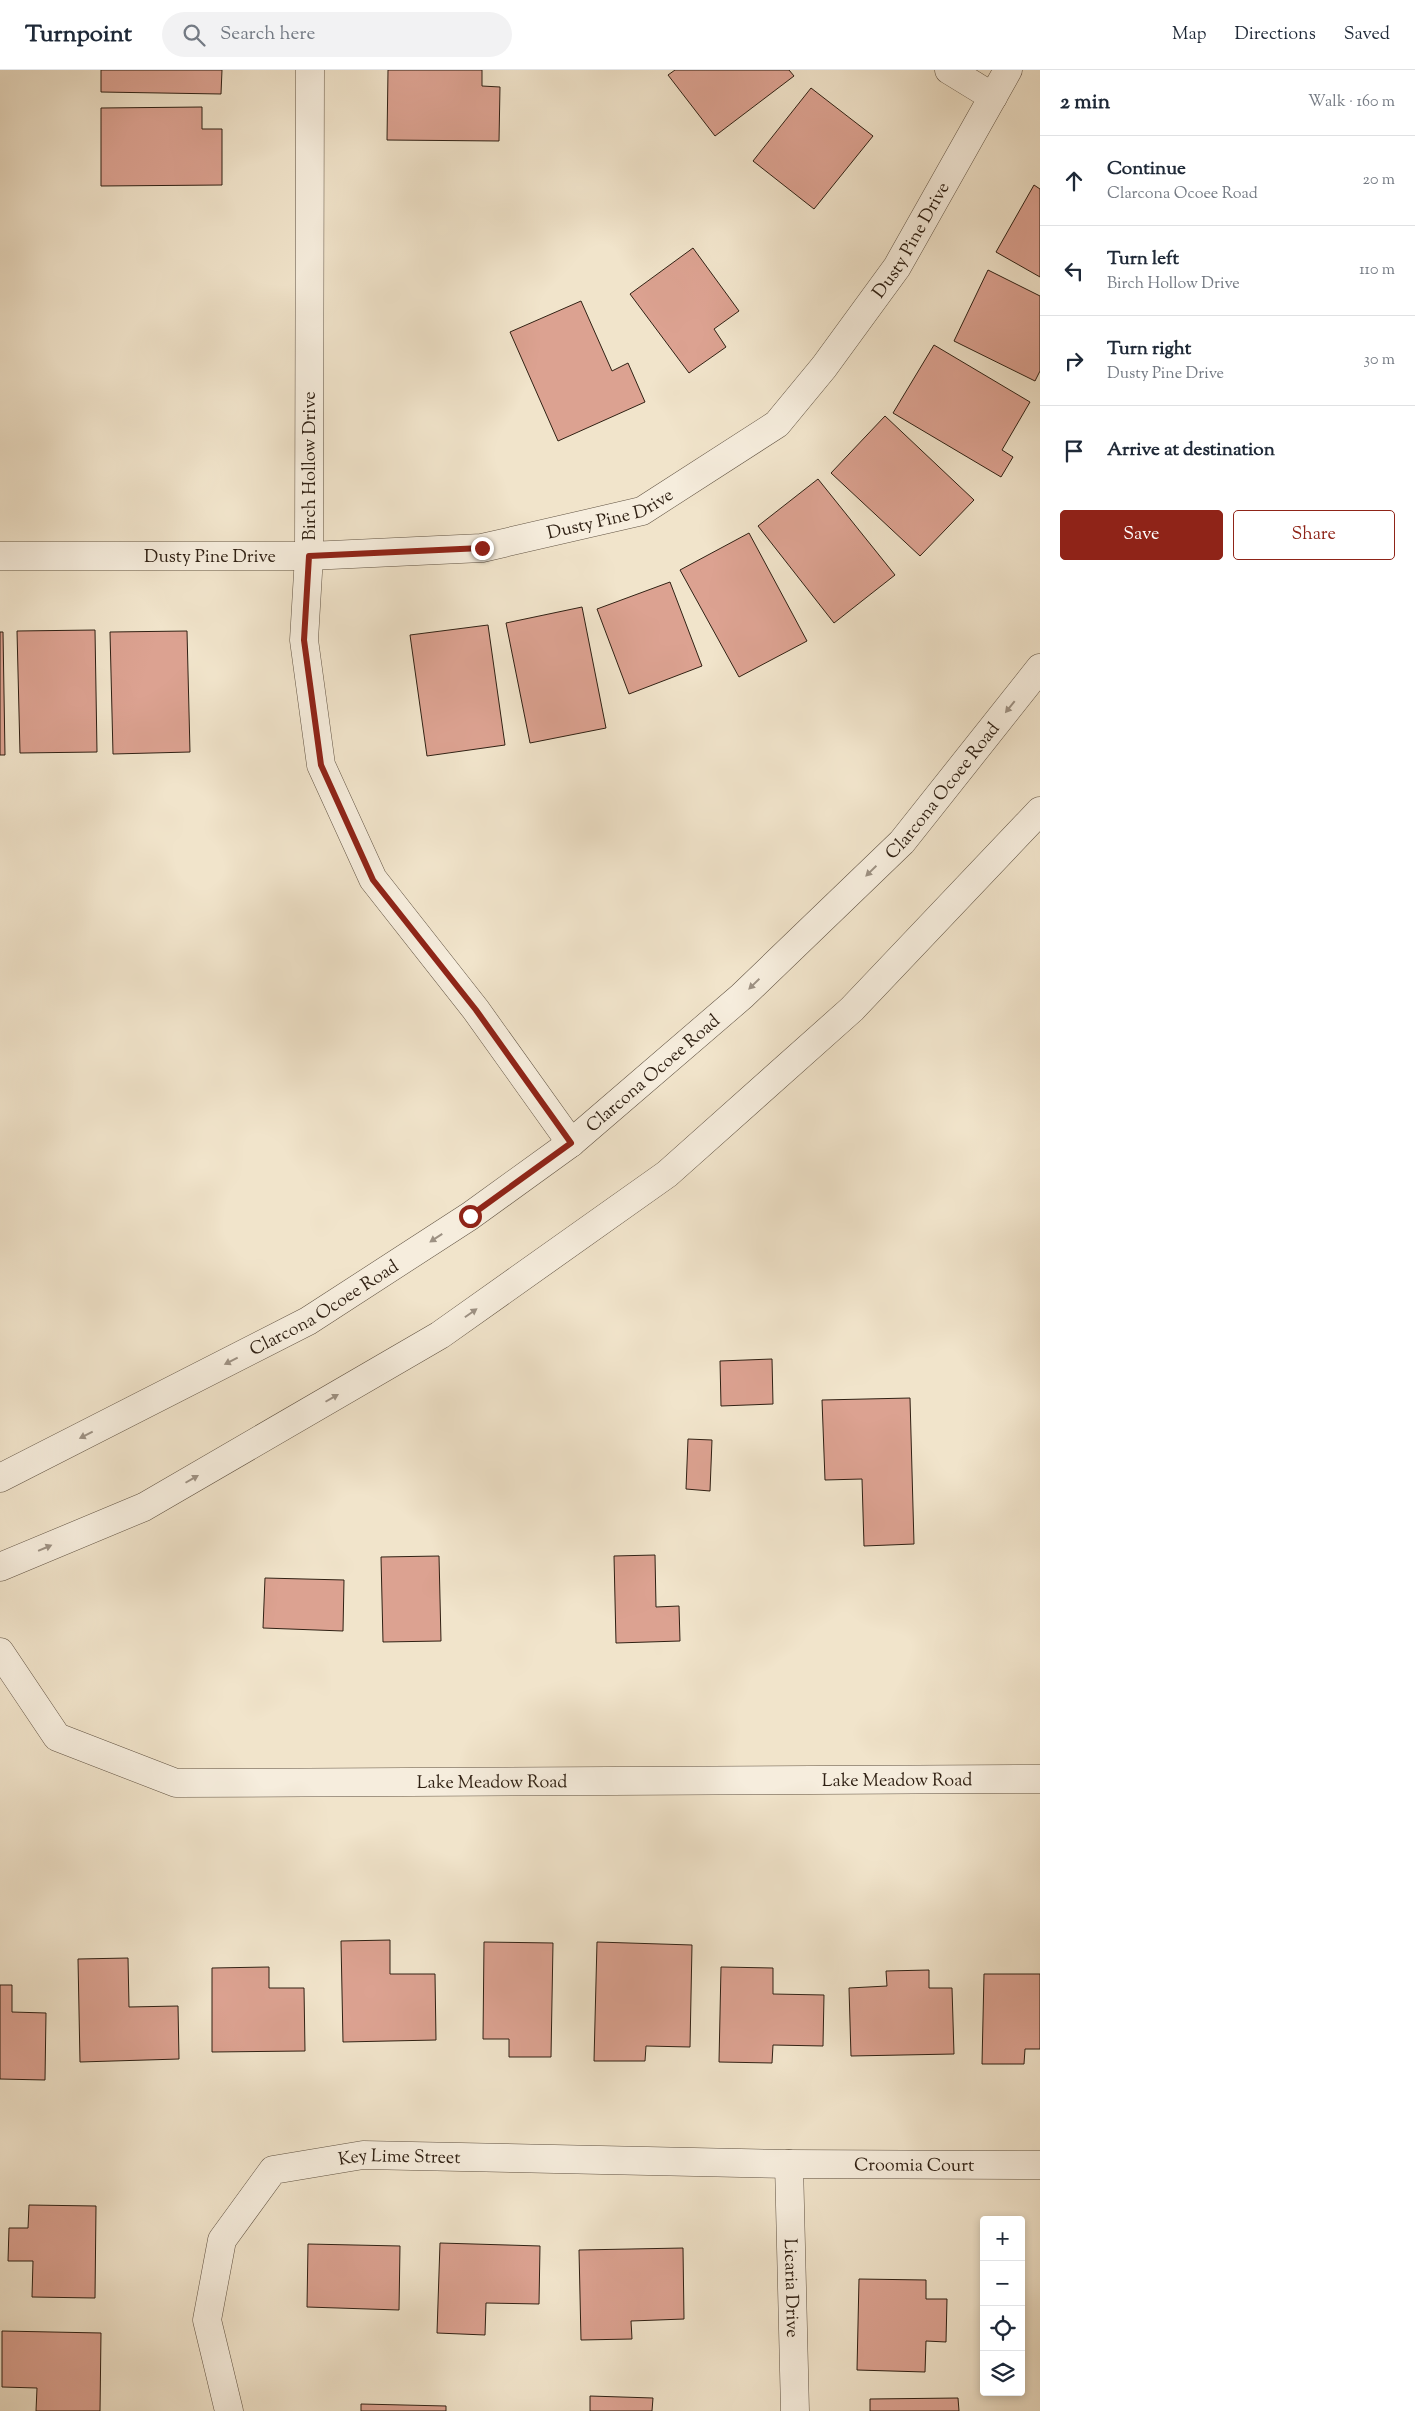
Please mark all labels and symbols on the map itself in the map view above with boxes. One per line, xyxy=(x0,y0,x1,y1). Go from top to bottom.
street label: Dusty Pine Drive xyxy=(867,178,957,305)
street label: Birch Hollow Drive xyxy=(298,391,324,541)
street label: Dusty Pine Drive xyxy=(545,483,679,548)
route end xyxy=(471,537,494,560)
street label: Dusty Pine Drive xyxy=(144,545,276,571)
one-way arrow xyxy=(1004,700,1015,713)
street label: Clarcona Ocoee Road xyxy=(880,718,1007,867)
one-way arrow xyxy=(866,865,878,877)
one-way arrow xyxy=(749,977,761,989)
street label: Clarcona Ocoee Road xyxy=(581,1009,727,1140)
route start xyxy=(459,1205,482,1228)
one-way arrow xyxy=(430,1233,443,1242)
street label: Clarcona Ocoee Road xyxy=(246,1255,404,1364)
one-way arrow xyxy=(464,1308,478,1318)
one-way arrow xyxy=(223,1357,238,1365)
one-way arrow xyxy=(326,1393,339,1402)
one-way arrow xyxy=(79,1431,93,1439)
one-way arrow xyxy=(185,1475,198,1484)
one-way arrow xyxy=(38,1544,52,1552)
street label: Lake Meadow Road xyxy=(822,1768,972,1795)
street label: Lake Meadow Road xyxy=(417,1770,568,1797)
street label: Key Lime Street xyxy=(336,2143,461,2174)
street label: Croomia Court xyxy=(854,2153,974,2180)
street label: Licaria Drive xyxy=(776,2238,804,2338)

